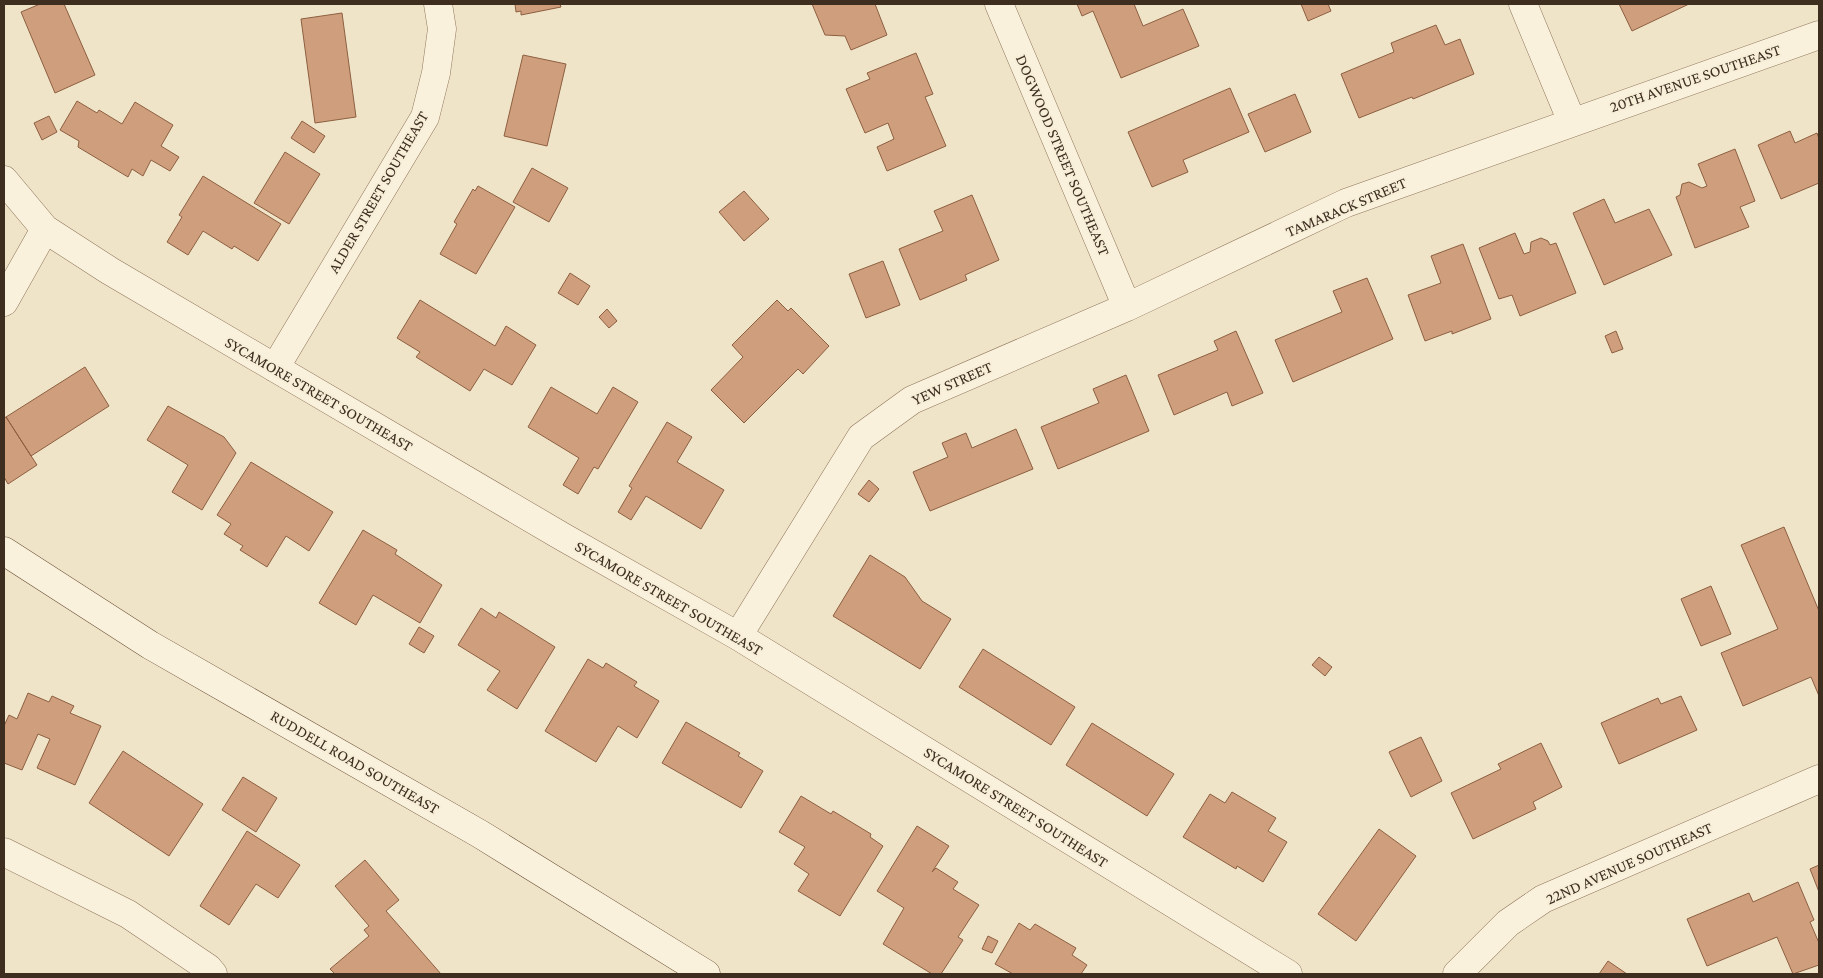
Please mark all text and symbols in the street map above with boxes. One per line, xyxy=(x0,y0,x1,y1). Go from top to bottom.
street label: 20TH AVENUE SOUTHEAST xyxy=(1607,41,1783,115)
street label: DOGWOOD STREET SOUTHEAST xyxy=(1013,52,1113,258)
street label: ALDER STREET SOUTHEAST xyxy=(325,108,431,276)
street label: TAMARACK STREET xyxy=(1283,174,1409,240)
street label: SYCAMORE STREET SOUTHEAST xyxy=(222,333,416,455)
street label: YEW STREET xyxy=(909,358,995,408)
street label: SYCAMORE STREET SOUTHEAST xyxy=(572,537,766,659)
street label: RUDDELL ROAD SOUTHEAST xyxy=(268,707,442,817)
street label: SYCAMORE STREET SOUTHEAST xyxy=(921,743,1111,871)
street label: 22ND AVENUE SOUTHEAST xyxy=(1543,818,1715,907)

